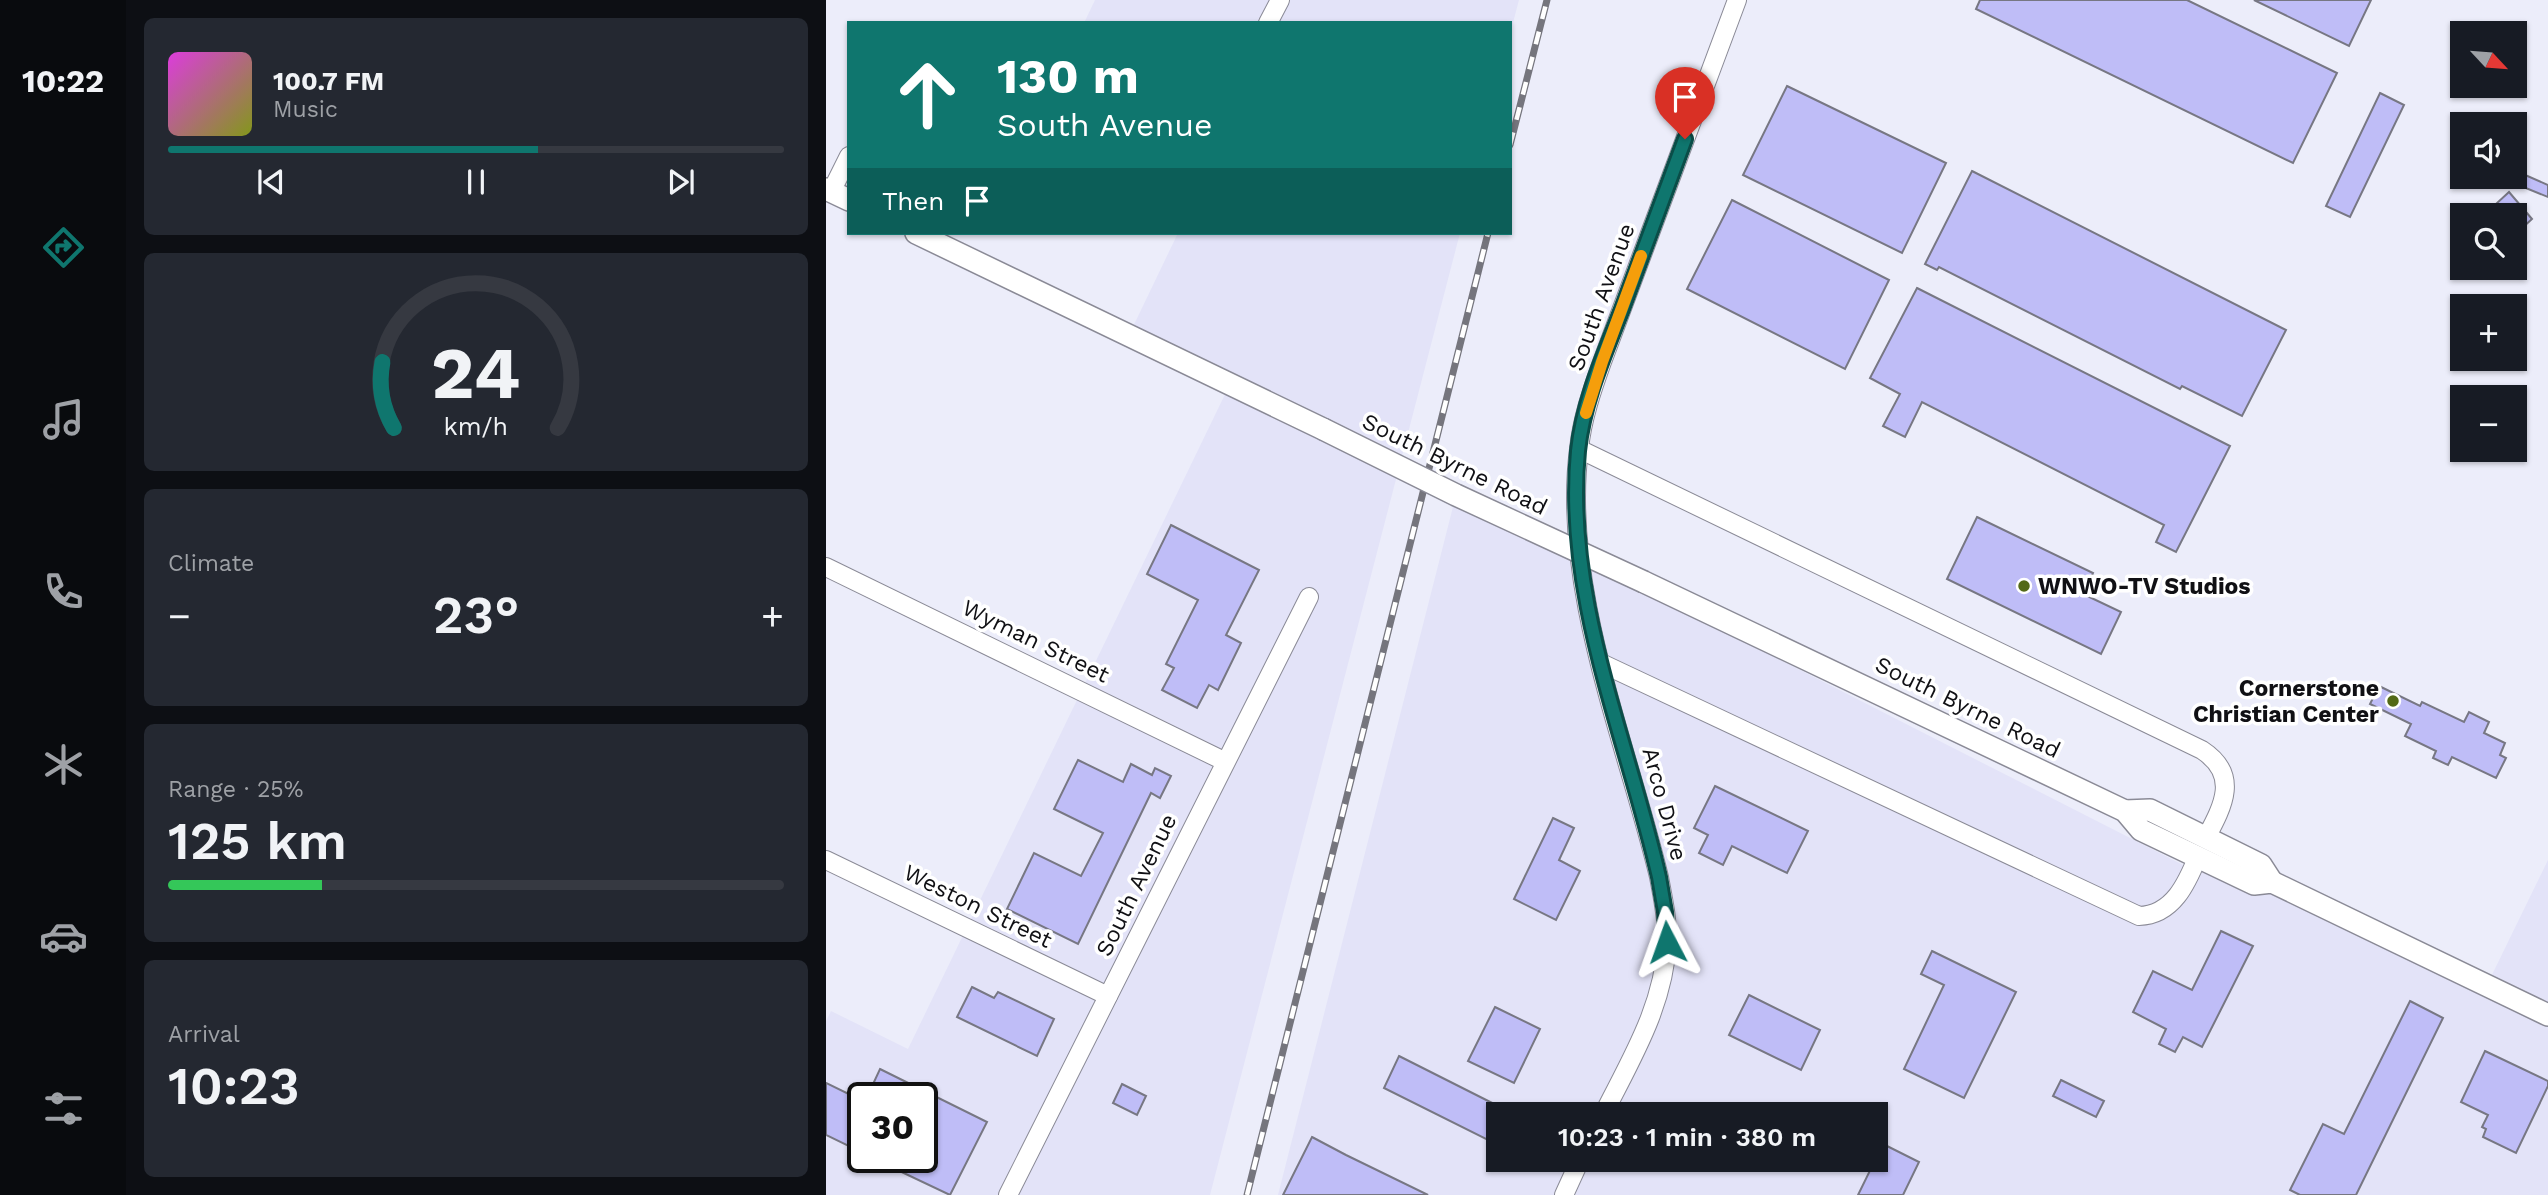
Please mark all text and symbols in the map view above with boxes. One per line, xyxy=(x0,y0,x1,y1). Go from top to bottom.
north arrow xyxy=(2450,21,2527,98)
map controls xyxy=(2450,21,2527,462)
text: 130 m xyxy=(997,47,1139,105)
icon: ahead xyxy=(882,49,973,140)
text: 10:22 xyxy=(22,62,104,100)
text: 100.7 FM xyxy=(273,66,384,96)
pin xyxy=(1655,67,1715,139)
icon: arrive xyxy=(1666,78,1704,116)
text: Music xyxy=(273,96,338,123)
text: South Avenue xyxy=(997,106,1213,144)
button: sound xyxy=(2450,112,2527,189)
icon: previous xyxy=(252,163,290,201)
icon: pause xyxy=(457,163,495,201)
icon: next xyxy=(662,163,700,201)
icon: arrive xyxy=(958,182,996,220)
text: Then xyxy=(882,186,944,216)
button: search xyxy=(2450,203,2527,280)
street label: South Avenue xyxy=(1562,220,1641,375)
icon: directions xyxy=(39,223,88,272)
button: + xyxy=(2450,294,2527,371)
text: 24 xyxy=(431,331,521,417)
button: − xyxy=(2450,385,2527,462)
icon: music xyxy=(39,395,88,444)
street label: South Byrne Road xyxy=(1358,408,1552,521)
text: km/h xyxy=(444,412,508,441)
text: Climate xyxy=(168,550,254,577)
icon: phone xyxy=(39,567,88,616)
place label: WNWO-TV Studios xyxy=(2038,573,2251,600)
marker: WNWO-TV Studios xyxy=(2016,578,2032,594)
text: 23° xyxy=(433,585,519,646)
text: − xyxy=(168,594,191,638)
text: + xyxy=(761,594,784,638)
street label: Wyman Street xyxy=(958,594,1114,689)
street label: South Byrne Road xyxy=(1871,651,2065,764)
place label: Cornerstone Christian Center xyxy=(2193,675,2379,728)
marker: Cornerstone Christian Center xyxy=(2385,693,2401,709)
icon: climate xyxy=(39,740,88,789)
street label: Arco Drive xyxy=(1636,745,1693,864)
text: Range · 25% xyxy=(168,776,303,803)
street label: South Avenue xyxy=(1090,810,1183,961)
text: 125 km xyxy=(168,811,347,872)
street label: Weston Street xyxy=(899,859,1057,954)
position arrow xyxy=(1630,905,1704,979)
icon: car xyxy=(39,912,88,961)
text: Arrival xyxy=(168,1021,240,1048)
text: 10:23 xyxy=(168,1056,300,1117)
speed limit sign: 30 xyxy=(847,1082,938,1173)
icon: filters xyxy=(39,1084,88,1133)
text: 10:23 · 1 min · 380 m xyxy=(1558,1122,1816,1152)

